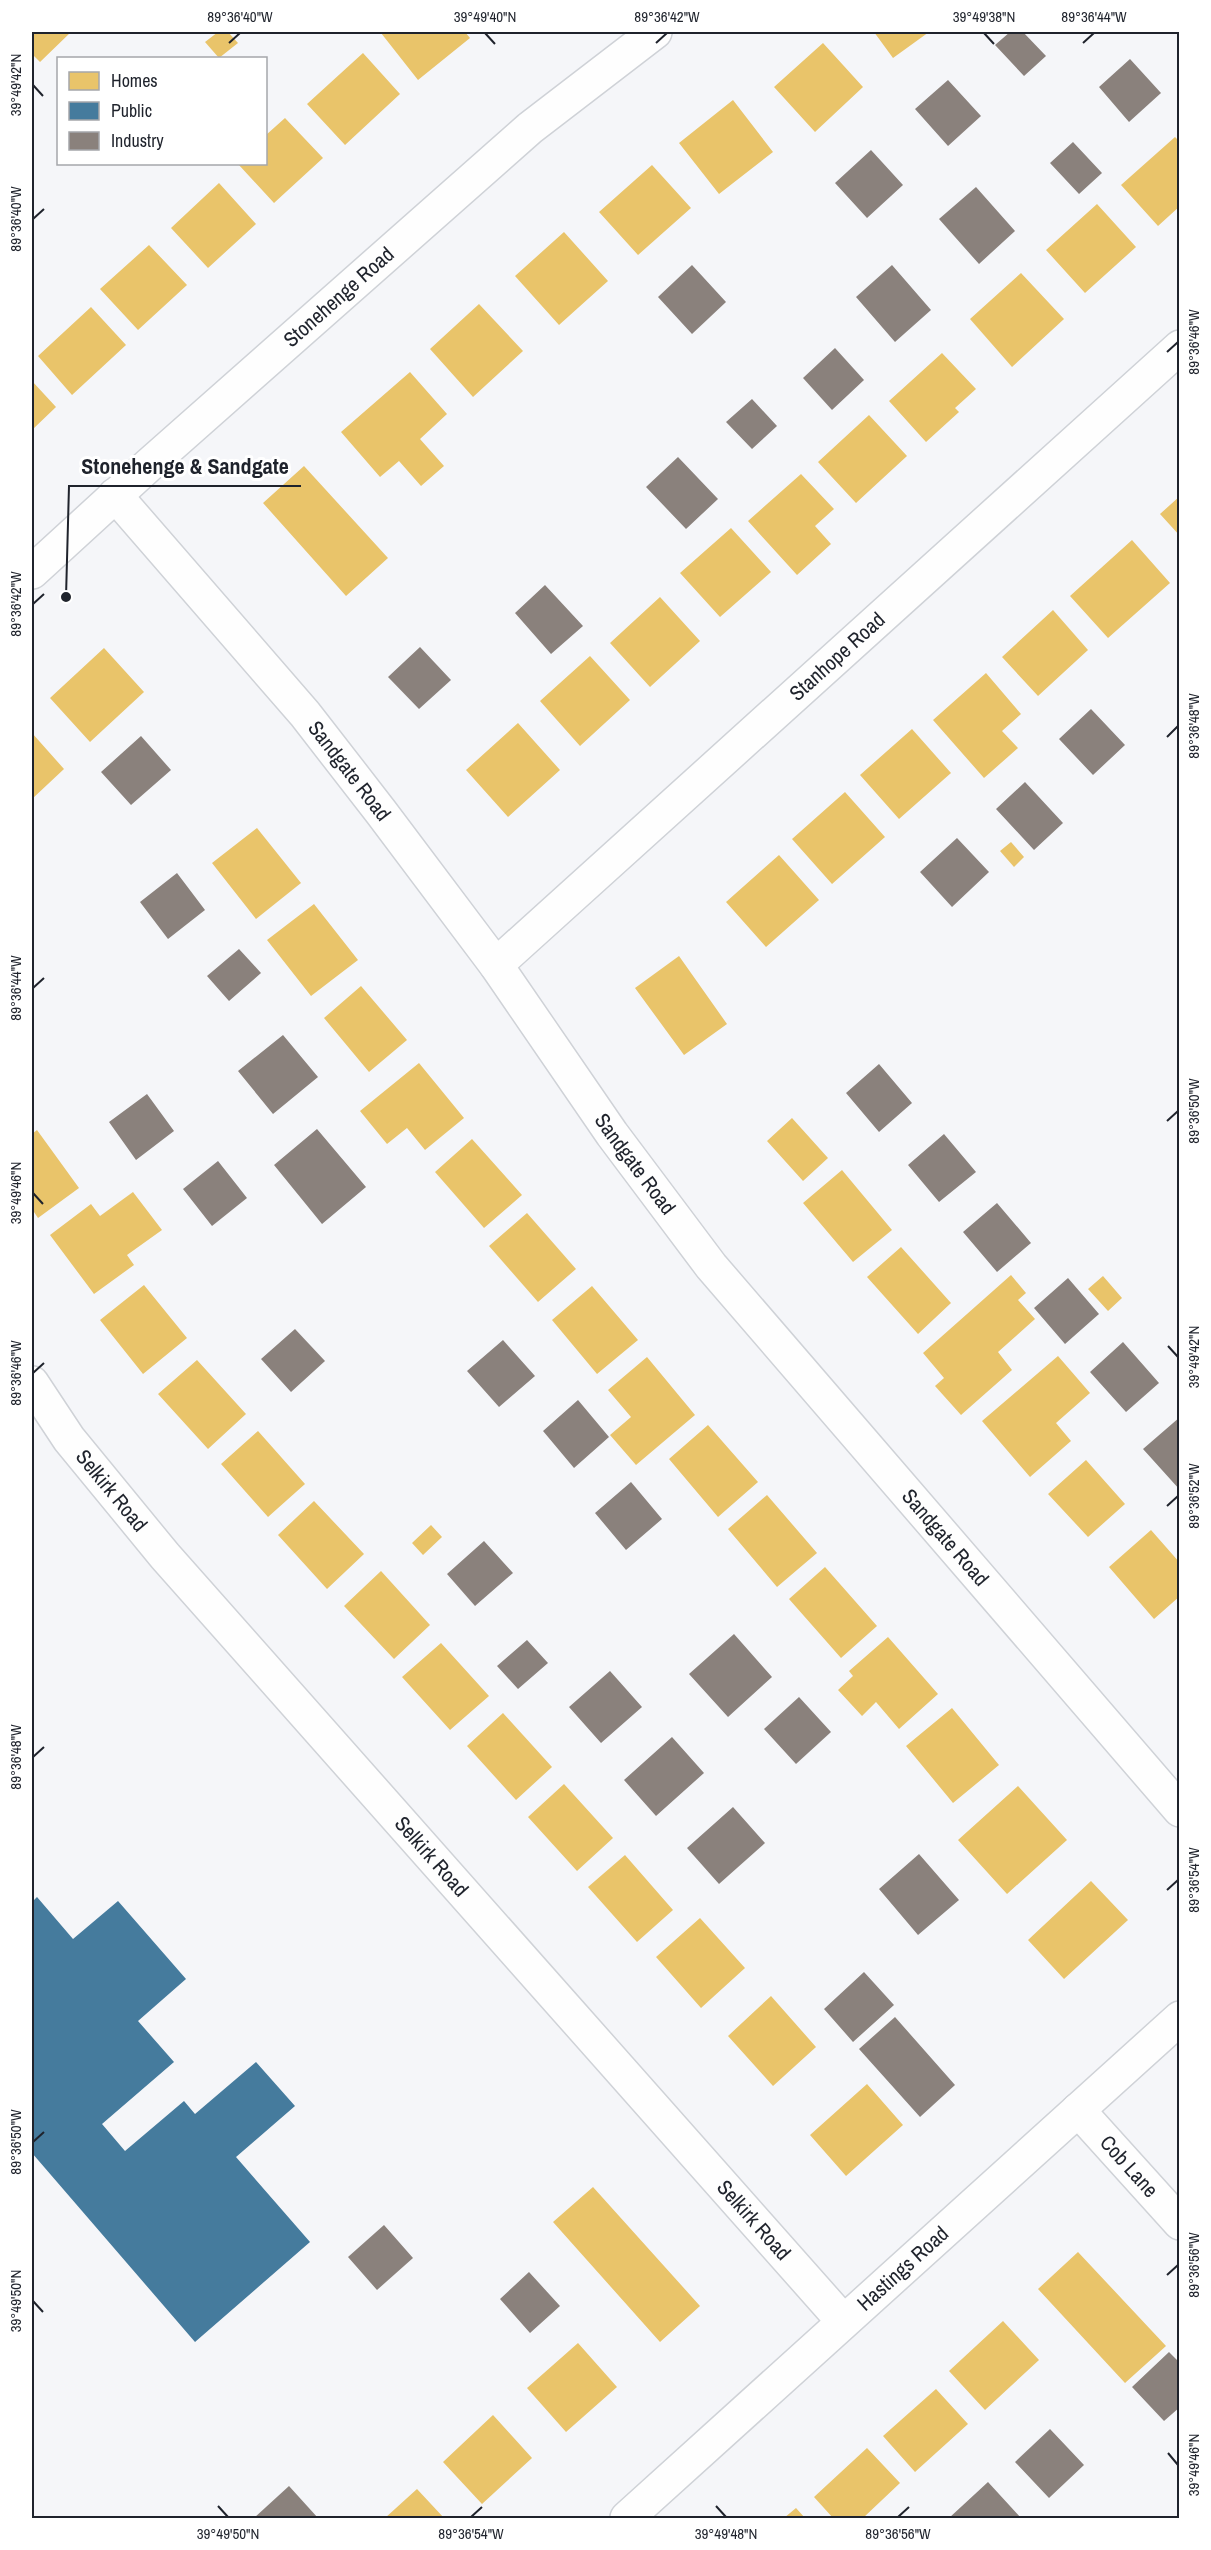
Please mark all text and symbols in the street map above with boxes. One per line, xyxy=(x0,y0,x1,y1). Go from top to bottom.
text: 89°36'40"W xyxy=(207,6,273,27)
text: 39°49'40"N xyxy=(454,6,516,27)
text: 89°36'42"W xyxy=(634,6,700,27)
text: 39°49'38"N xyxy=(953,6,1015,27)
text: 89°36'44"W xyxy=(1061,6,1127,27)
text: 39°49'42"N xyxy=(5,54,26,116)
legend xyxy=(57,57,267,165)
text: Homes xyxy=(111,68,158,93)
text: Public xyxy=(111,98,152,123)
text: Industry xyxy=(111,128,164,153)
text: 89°36'40"W xyxy=(5,186,26,252)
street label: Stonehenge Road xyxy=(277,240,400,354)
text: 89°36'46"W xyxy=(1183,309,1204,375)
callout: Stonehenge & Sandgate xyxy=(69,446,301,486)
text: Stonehenge & Sandgate xyxy=(81,451,289,481)
text: 89°36'42"W xyxy=(5,571,26,637)
street label: Stanhope Road xyxy=(783,605,891,707)
text: 89°36'48"W xyxy=(1183,693,1204,759)
street label: Sandgate Road xyxy=(301,714,398,827)
text: 89°36'44"W xyxy=(5,955,26,1021)
text: 89°36'50"W xyxy=(1183,1078,1204,1144)
street label: Sandgate Road xyxy=(588,1107,683,1220)
text: 39°49'46"N xyxy=(5,1162,26,1224)
text: 39°49'42"N xyxy=(1183,1326,1204,1388)
text: 89°36'46"W xyxy=(5,1340,26,1406)
street label: Selkirk Road xyxy=(69,1443,154,1538)
text: 89°36'52"W xyxy=(1183,1463,1204,1529)
street label: Sandgate Road xyxy=(896,1483,996,1592)
text: 89°36'48"W xyxy=(5,1724,26,1790)
street label: Selkirk Road xyxy=(388,1810,475,1903)
text: 89°36'54"W xyxy=(1183,1847,1204,1913)
text: 89°36'50"W xyxy=(5,2109,26,2175)
street label: Cob Lane xyxy=(1094,2129,1165,2204)
street label: Selkirk Road xyxy=(710,2173,798,2266)
street label: Hastings Road xyxy=(851,2219,955,2317)
text: 89°36'56"W xyxy=(1183,2232,1204,2298)
text: 39°49'50"N xyxy=(5,2270,26,2332)
text: 39°49'46"N xyxy=(1183,2434,1204,2496)
text: 39°49'50"N xyxy=(197,2523,259,2544)
text: 89°36'54"W xyxy=(438,2523,504,2544)
text: 39°49'48"N xyxy=(695,2523,757,2544)
text: 89°36'56"W xyxy=(865,2523,931,2544)

